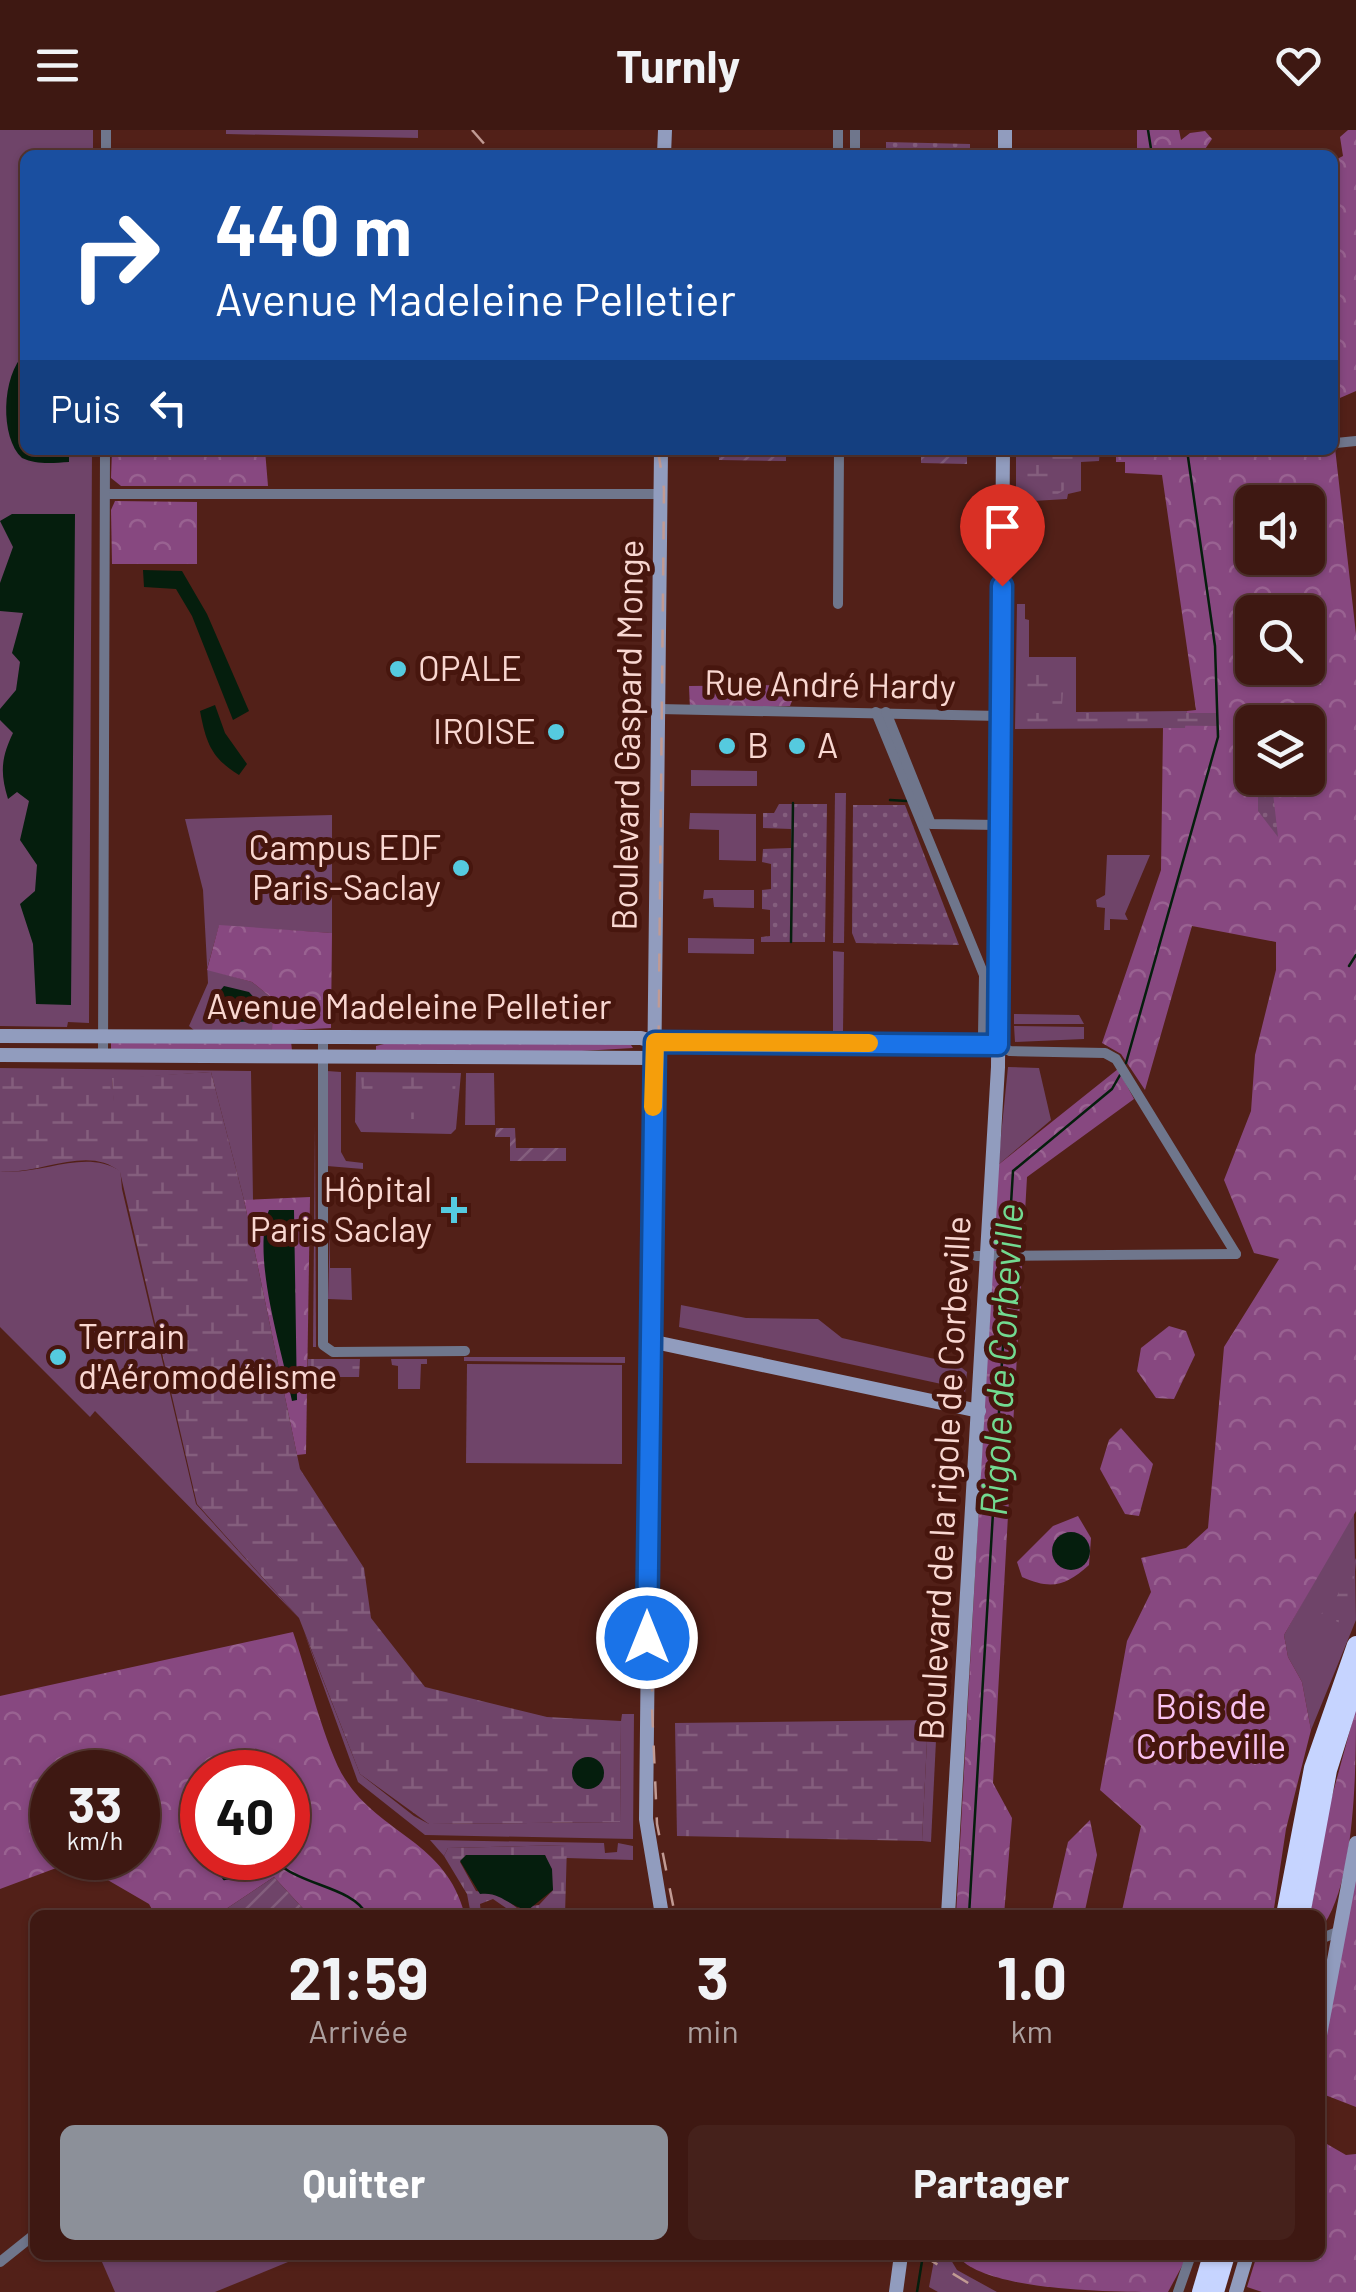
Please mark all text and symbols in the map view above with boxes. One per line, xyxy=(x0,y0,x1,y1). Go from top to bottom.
icon: menu xyxy=(30,38,85,93)
text: Turnly xyxy=(616,38,740,92)
icon: heart xyxy=(1271,38,1326,93)
text: 440 m xyxy=(215,186,412,270)
icon: right xyxy=(50,190,180,320)
text: Avenue Madeleine Pelletier xyxy=(215,271,736,325)
icon: left xyxy=(141,380,196,435)
text: Puis xyxy=(50,385,121,431)
pin xyxy=(960,484,1045,587)
map controls xyxy=(1235,485,1325,795)
button: sound xyxy=(1235,485,1325,575)
icon: arrive xyxy=(975,499,1030,554)
street label: Boulevard Gaspard Monge xyxy=(602,539,650,931)
button: search xyxy=(1235,595,1325,685)
place label: OPALE xyxy=(418,646,522,688)
marker: OPALE xyxy=(387,658,409,680)
street label: Rue André Hardy xyxy=(704,660,956,706)
button: layers xyxy=(1235,705,1325,795)
place label: IROISE xyxy=(433,709,536,751)
marker: IROISE xyxy=(545,721,567,743)
place label: B xyxy=(747,723,769,765)
place label: A xyxy=(817,723,838,765)
marker: B xyxy=(716,735,738,757)
marker: A xyxy=(786,735,808,757)
place label: Campus EDF Paris-Saclay xyxy=(249,825,441,907)
marker: Campus EDF Paris-Saclay xyxy=(450,857,472,879)
street label: Avenue Madeleine Pelletier xyxy=(206,984,612,1026)
place label: Hôpital Paris Saclay xyxy=(250,1167,432,1249)
marker: Hôpital Paris Saclay xyxy=(441,1197,467,1223)
water label: Rigole de Corbeville xyxy=(969,1202,1031,1517)
street label: Boulevard de la rigole de Corbeville xyxy=(908,1215,978,1741)
place label: Terrain d'Aéromodélisme xyxy=(78,1314,337,1396)
marker: Terrain d'Aéromodélisme xyxy=(47,1346,69,1368)
position arrow xyxy=(595,1586,699,1690)
park label: Bois de Corbeville xyxy=(1136,1684,1286,1766)
speed limit sign: 40 xyxy=(180,1750,310,1880)
text: 33 xyxy=(68,1773,122,1833)
text: km/h xyxy=(67,1825,123,1855)
text: 21:59 xyxy=(288,1940,429,2012)
text: 3 xyxy=(697,1940,729,2012)
text: 1.0 xyxy=(997,1940,1067,2012)
text: Arrivée xyxy=(309,2011,408,2049)
text: min xyxy=(687,2011,739,2049)
text: km xyxy=(1011,2011,1053,2049)
button: Quitter xyxy=(60,2125,668,2240)
button: Partager xyxy=(688,2125,1295,2240)

